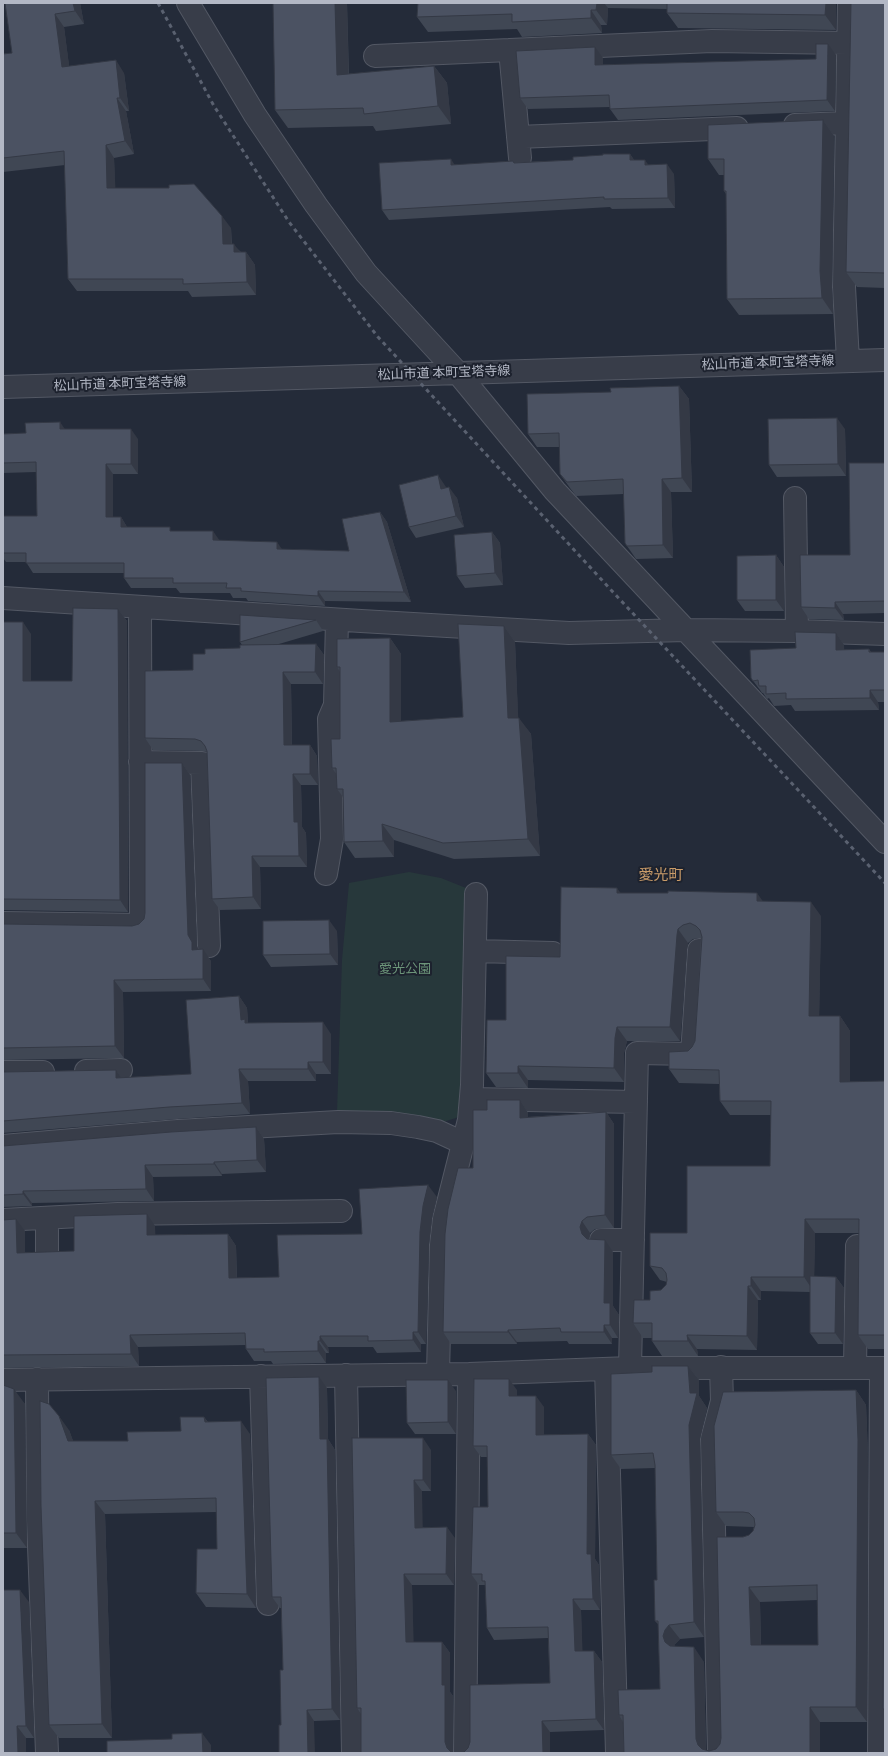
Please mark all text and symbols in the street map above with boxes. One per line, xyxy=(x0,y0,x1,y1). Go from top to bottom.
street label: 松山市道 本町宝塔寺線 xyxy=(701,353,835,373)
street label: 松山市道 本町宝塔寺線 xyxy=(377,363,511,383)
street label: 松山市道 本町宝塔寺線 xyxy=(53,374,187,394)
district label: 愛光町 xyxy=(639,867,683,885)
park label: 愛光公園 xyxy=(379,961,431,977)

